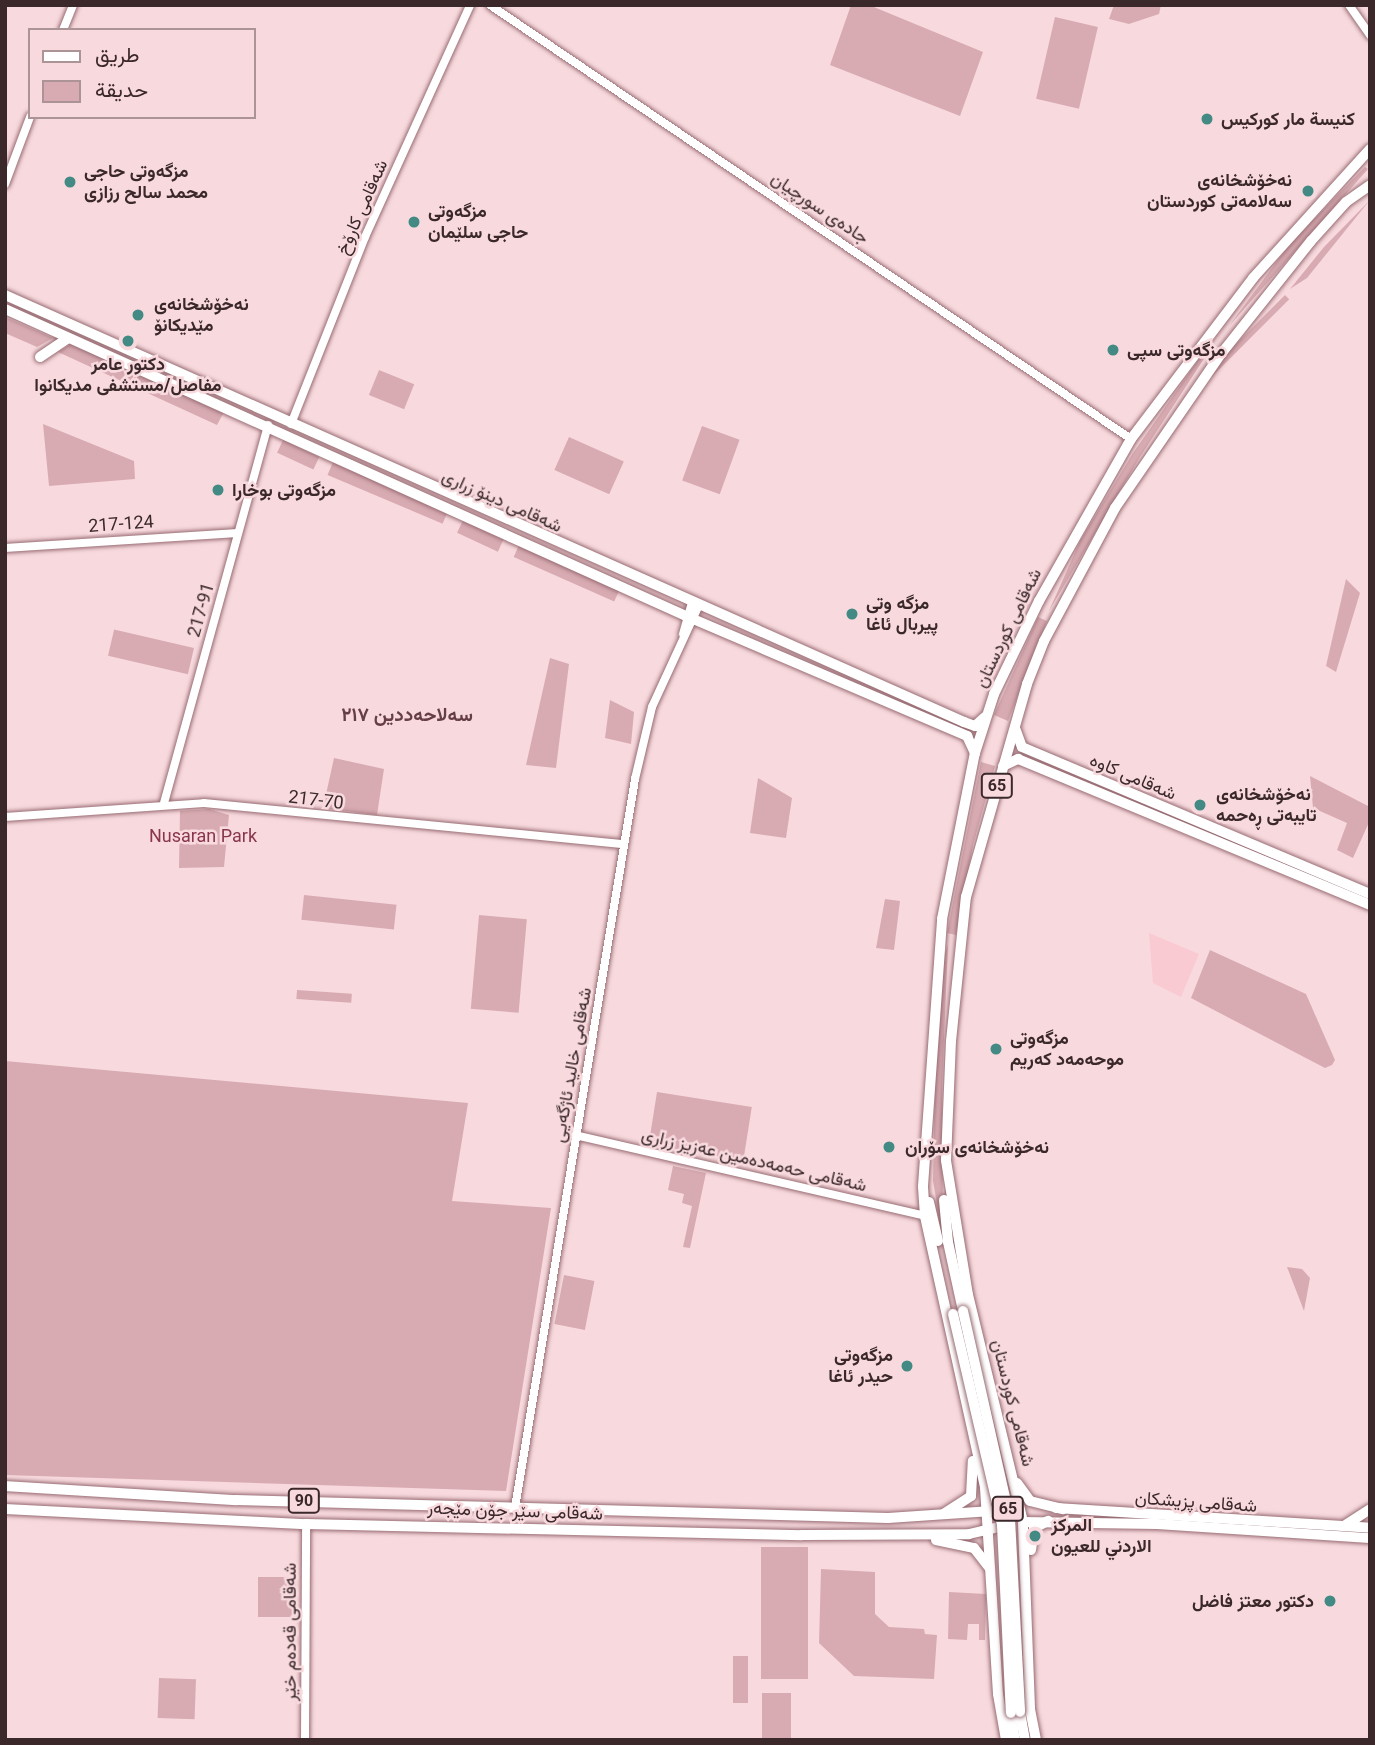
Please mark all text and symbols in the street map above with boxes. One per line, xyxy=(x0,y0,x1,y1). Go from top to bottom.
legend xyxy=(28,28,256,119)
text: طريق xyxy=(95,43,140,67)
text: حديقة xyxy=(95,78,148,102)
place label: كنيسة مار كوركيس xyxy=(1221,108,1355,130)
marker: كنيسة مار كوركيس xyxy=(1199,111,1215,127)
street label: شەقامی کارۆخ xyxy=(331,156,393,258)
place label: مزگەوتی حاجی محمد سالح رزازی xyxy=(84,161,208,204)
street label: جادەی سورچیان xyxy=(767,167,873,249)
place label: نەخۆشخانەی سەلامەتی کوردستان xyxy=(1147,170,1292,212)
marker: مزگەوتی حاجی محمد سالح رزازی xyxy=(62,174,78,190)
marker: نەخۆشخانەی سەلامەتی کوردستان xyxy=(1298,181,1318,201)
place label: مزگەوتی حاجی سلێمان xyxy=(428,201,528,244)
marker: مزگەوتی حاجی سلێمان xyxy=(406,214,422,230)
place label: نەخۆشخانەی مێدیکانۆ xyxy=(154,294,249,336)
marker: نەخۆشخانەی مێدیکانۆ xyxy=(128,305,148,325)
marker: دكتور عامر مفاصل/مستشفى مديكانوا xyxy=(118,331,138,351)
place label: مزگەوتی سپی xyxy=(1127,339,1226,361)
marker: مزگەوتی سپی xyxy=(1105,342,1121,358)
place label: دكتور عامر مفاصل/مستشفى مديكانوا xyxy=(34,354,222,396)
street label: شەقامی دینۆ زراری xyxy=(439,465,565,537)
place label: مزگەوتی بوخارا xyxy=(232,479,336,501)
marker: مزگەوتی بوخارا xyxy=(210,482,226,498)
street label: 217-124 xyxy=(87,511,155,537)
street label: شەقامی کوردستان xyxy=(970,565,1046,691)
street label: 217-91 xyxy=(183,580,219,640)
place label: مزگه وتى پيربال ئاغا xyxy=(866,593,938,636)
marker: مزگه وتى پيربال ئاغا xyxy=(844,606,860,622)
district label: سەلاحەددین ٢١٧ xyxy=(341,704,473,726)
street label: شەقامی کاوە xyxy=(1087,749,1179,805)
road number: 65 xyxy=(979,774,1014,799)
place label: نەخۆشخانەی تایبەتی ڕەحمە xyxy=(1216,784,1317,826)
street label: 217-70 xyxy=(287,786,345,814)
marker: نەخۆشخانەی تایبەتی ڕەحمە xyxy=(1190,795,1210,815)
park label: Nusaran Park xyxy=(149,825,257,847)
street label: شەقامی خالید ئاژگەیی xyxy=(548,986,596,1144)
place label: مزگەوتی موحەمەد کەریم xyxy=(1010,1028,1124,1070)
marker: مزگەوتی موحەمەد کەریم xyxy=(988,1041,1004,1057)
street label: شەقامی حەمەدەمین عەزیز زراری xyxy=(639,1124,869,1196)
place label: نەخۆشخانەی سۆران xyxy=(905,1136,1049,1158)
marker: نەخۆشخانەی سۆران xyxy=(879,1137,899,1157)
street label: شەقامی کوردستان xyxy=(987,1337,1039,1469)
place label: مزگەوتی حیدر ئاغا xyxy=(828,1345,893,1388)
marker: مزگەوتی حیدر ئاغا xyxy=(899,1358,915,1374)
street label: شەقامی پزیشکان xyxy=(1134,1487,1258,1517)
road number: 90 xyxy=(286,1488,322,1513)
street label: شەقامی سێر جۆن مێجەر xyxy=(427,1497,603,1525)
road number: 65 xyxy=(990,1497,1026,1522)
place label: المركز الاردني للعيون xyxy=(1051,1515,1152,1558)
marker: المركز الاردني للعيون xyxy=(1025,1526,1045,1546)
street label: شەقامی قەدەم خێر xyxy=(279,1563,301,1701)
place label: دكتور معتز فاضل xyxy=(1192,1590,1314,1612)
marker: دكتور معتز فاضل xyxy=(1320,1591,1340,1611)

